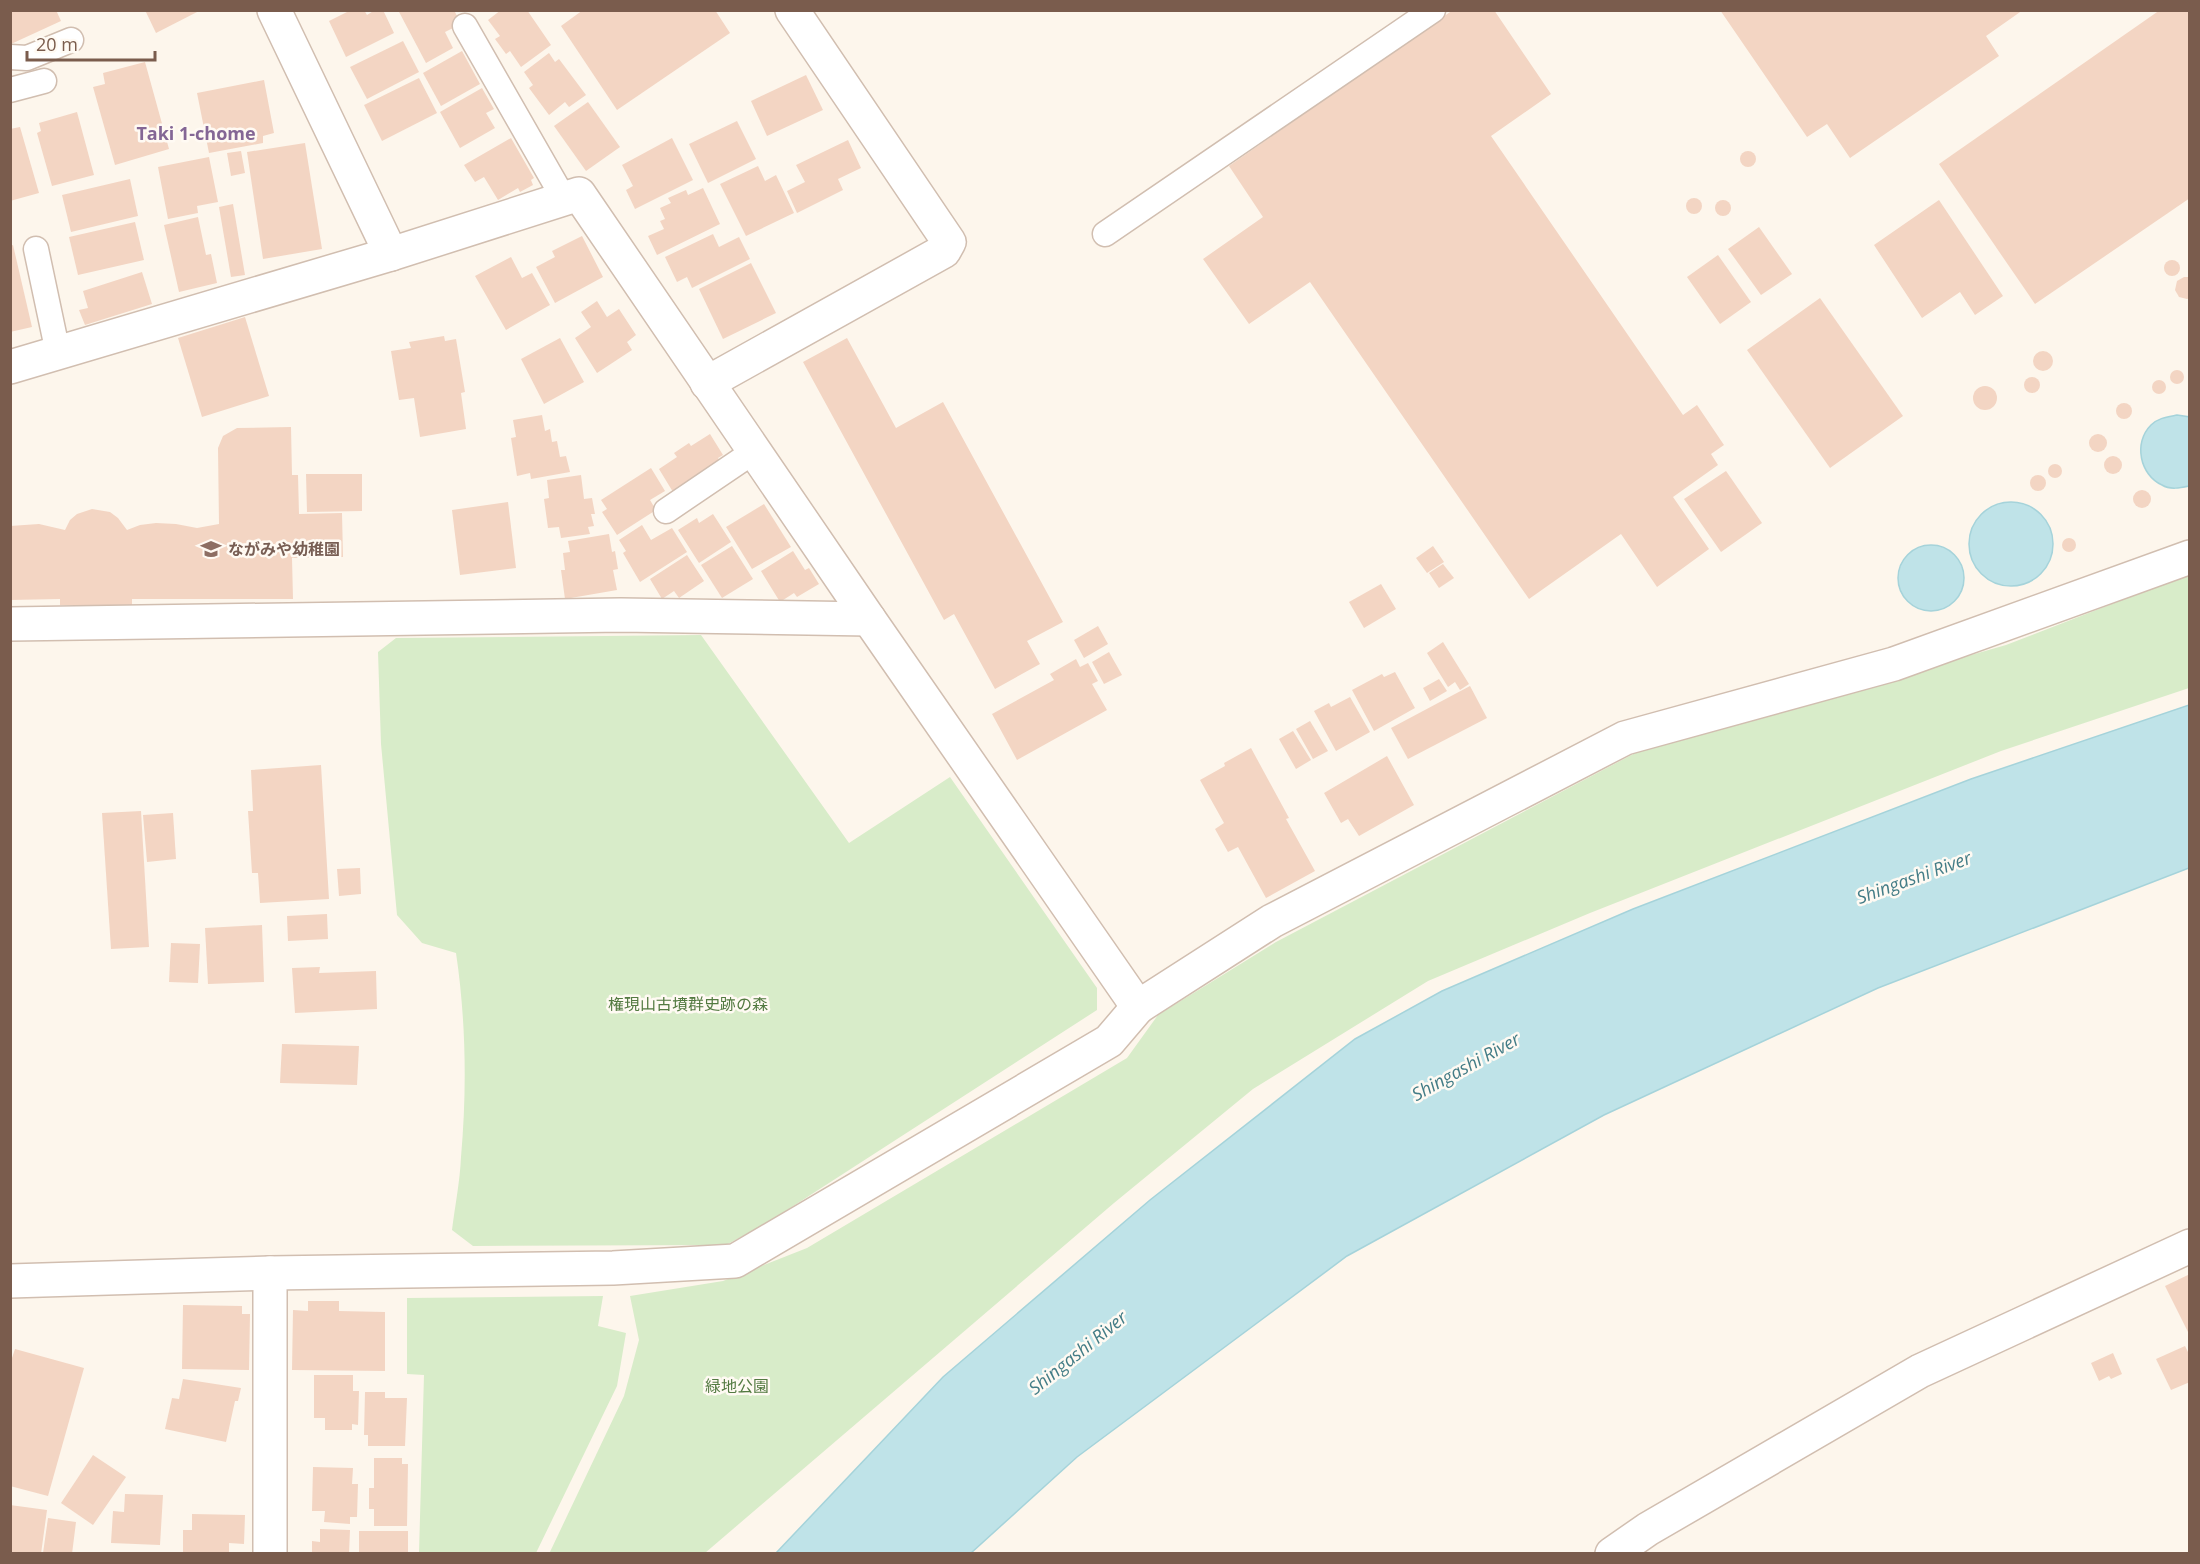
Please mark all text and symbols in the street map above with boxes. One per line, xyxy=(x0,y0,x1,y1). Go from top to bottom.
scale bar xyxy=(27,24,154,62)
text: 20 m xyxy=(36,32,78,56)
district label: Taki 1-chome xyxy=(136,121,256,145)
school or university icon: ながみや幼稚園 xyxy=(199,537,223,561)
place label: ながみや幼稚園 xyxy=(228,538,340,560)
water label: Shingashi River xyxy=(1853,845,1975,909)
park label: 権現山古墳群史跡の森 xyxy=(608,993,768,1015)
water label: Shingashi River xyxy=(1407,1026,1525,1106)
water label: Shingashi River xyxy=(1023,1304,1132,1399)
park label: 緑地公園 xyxy=(705,1375,769,1397)

